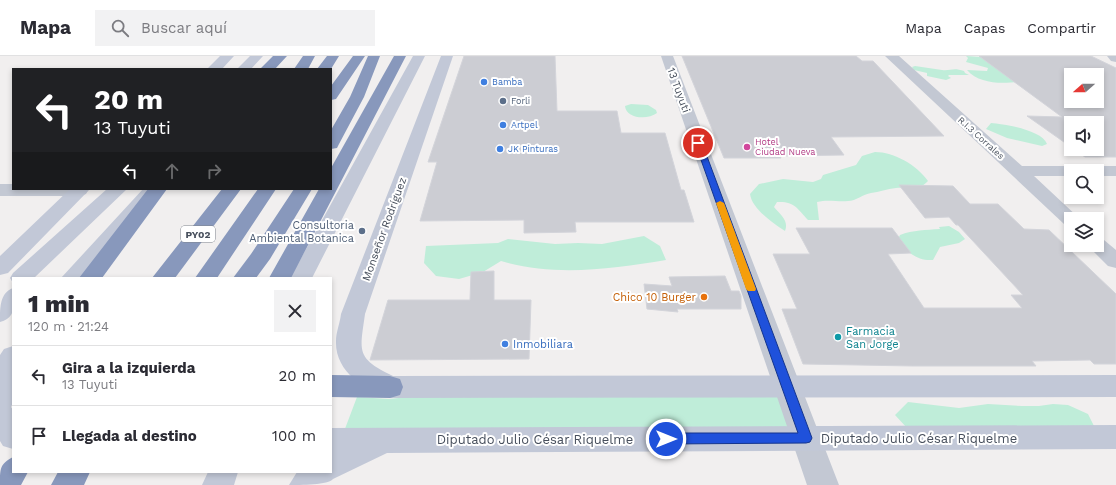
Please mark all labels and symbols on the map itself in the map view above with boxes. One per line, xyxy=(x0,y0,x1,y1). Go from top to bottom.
street label: 13 Tuyuti xyxy=(664,66,693,114)
north arrow xyxy=(1064,68,1104,108)
marker: Bamba xyxy=(479,77,489,87)
place label: Bamba xyxy=(492,77,522,87)
marker: Forli xyxy=(498,96,508,106)
place label: Forli xyxy=(511,96,530,106)
street label: R.I.3 Corrales xyxy=(956,115,1006,161)
marker: Artpel xyxy=(498,120,508,130)
place label: Artpel xyxy=(511,120,538,130)
pin xyxy=(681,126,715,160)
place label: Hotel Ciudad Nueva xyxy=(755,137,815,157)
marker: Hotel Ciudad Nueva xyxy=(742,142,752,152)
marker: JK Pinturas xyxy=(495,144,505,154)
place label: JK Pinturas xyxy=(508,144,558,154)
street label: Monseñor Rodríguez xyxy=(360,176,409,283)
place label: Consultoria Ambiental Botanica xyxy=(249,219,354,245)
road number: PY02 xyxy=(181,226,215,242)
marker: Consultoria Ambiental Botanica xyxy=(357,226,367,236)
place label: Chico 10 Burger xyxy=(613,291,697,304)
marker: Chico 10 Burger xyxy=(699,292,709,302)
place label: Farmacia San Jorge xyxy=(846,325,899,351)
marker: Farmacia San Jorge xyxy=(833,332,843,342)
place label: Inmobiliara xyxy=(513,338,573,351)
marker: Inmobiliara xyxy=(500,339,510,349)
position arrow xyxy=(645,418,687,460)
street label: Diputado Julio César Riquelme xyxy=(821,431,1017,446)
street label: Diputado Julio César Riquelme xyxy=(437,432,633,447)

